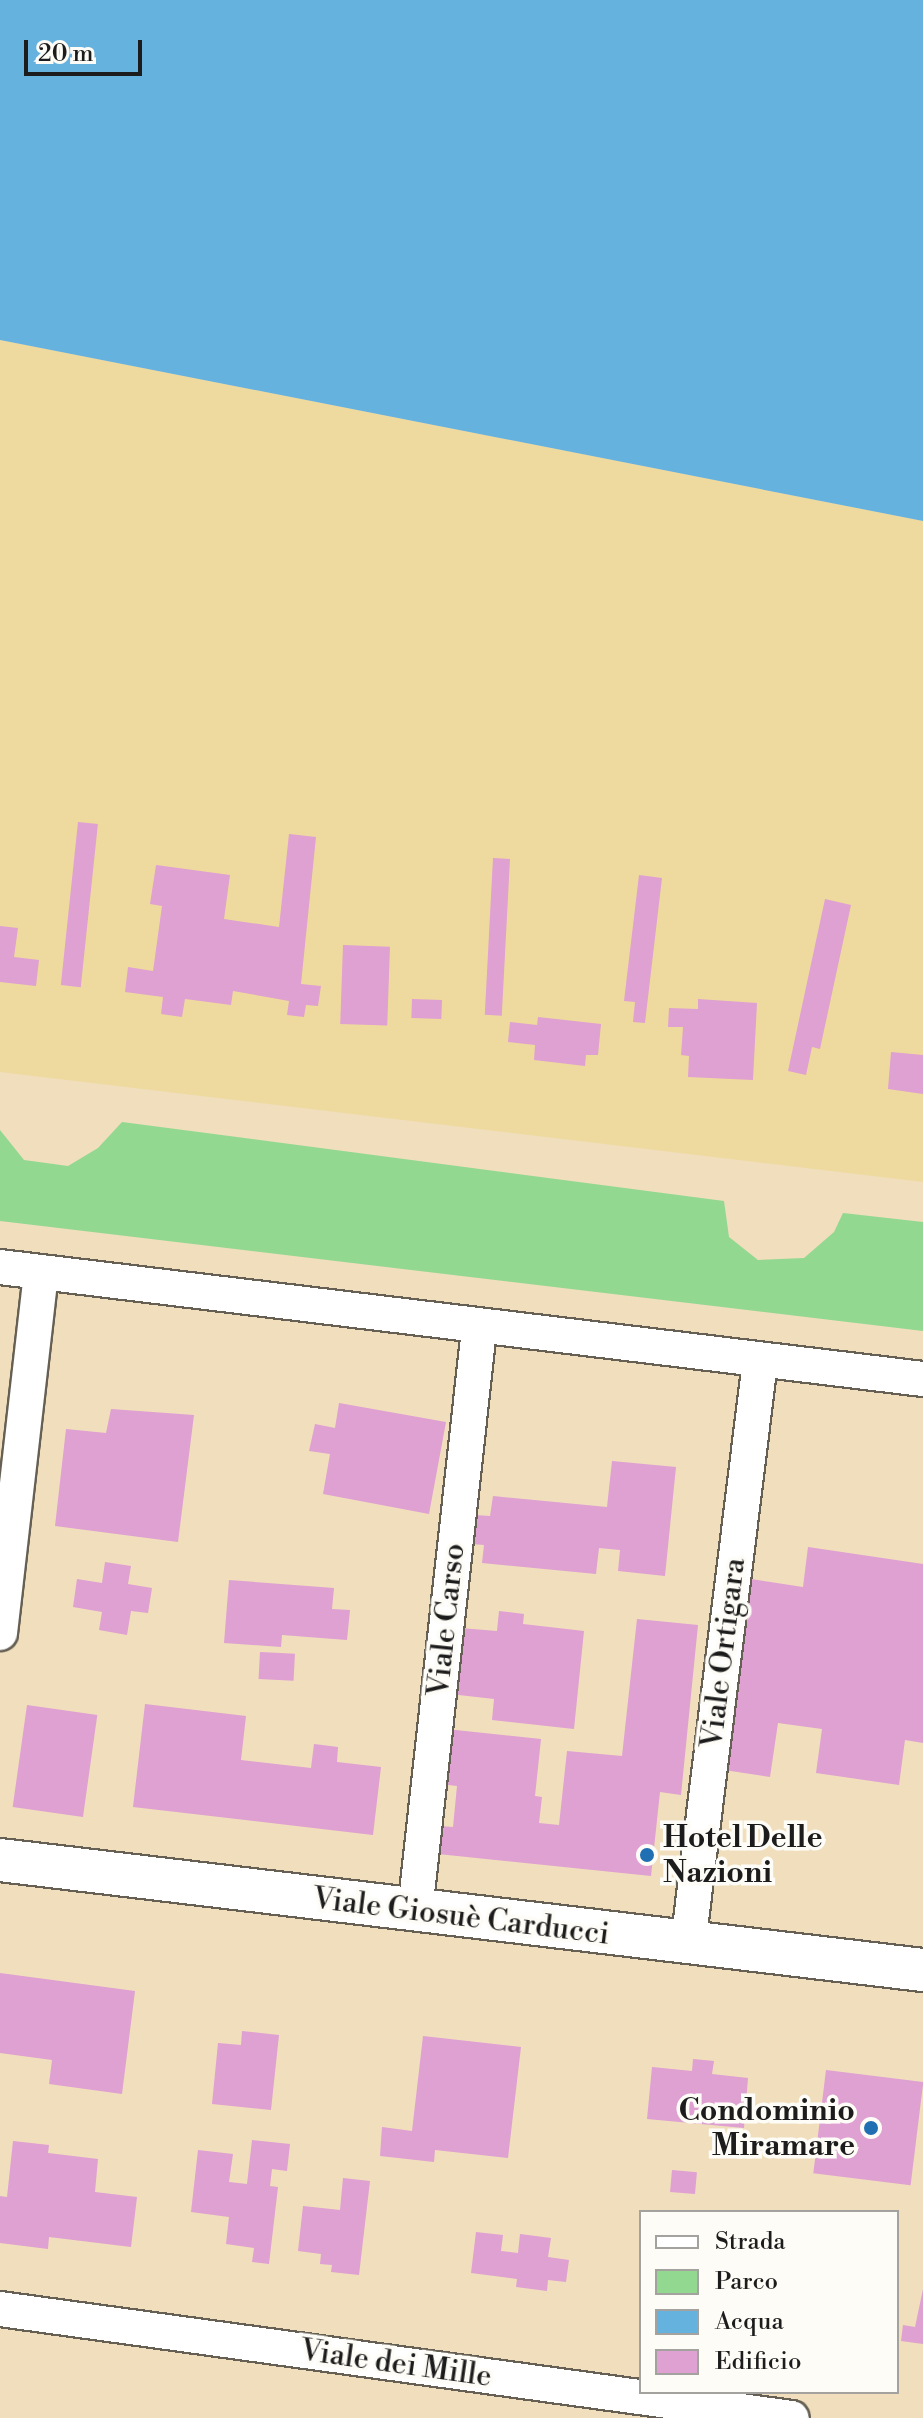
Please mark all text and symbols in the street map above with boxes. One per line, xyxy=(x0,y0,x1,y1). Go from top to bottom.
scale bar xyxy=(28,24,146,74)
text: 20 m xyxy=(38,39,94,69)
street label: Viale Carso xyxy=(421,1542,473,1698)
street label: Viale Ortigara xyxy=(694,1556,754,1750)
place label: Hotel Delle Nazioni xyxy=(663,1820,823,1890)
marker: Hotel Delle Nazioni xyxy=(638,1846,656,1864)
street label: Viale Giosuè Carducci xyxy=(311,1881,611,1953)
place label: Condominio Miramare xyxy=(678,2093,855,2164)
marker: Condominio Miramare xyxy=(862,2119,880,2137)
legend xyxy=(639,2210,899,2394)
text: Strada xyxy=(715,2227,785,2257)
text: Parco xyxy=(715,2267,778,2297)
text: Acqua xyxy=(715,2307,784,2337)
street label: Viale dei Mille xyxy=(298,2333,494,2395)
text: Edificio xyxy=(715,2347,801,2377)

